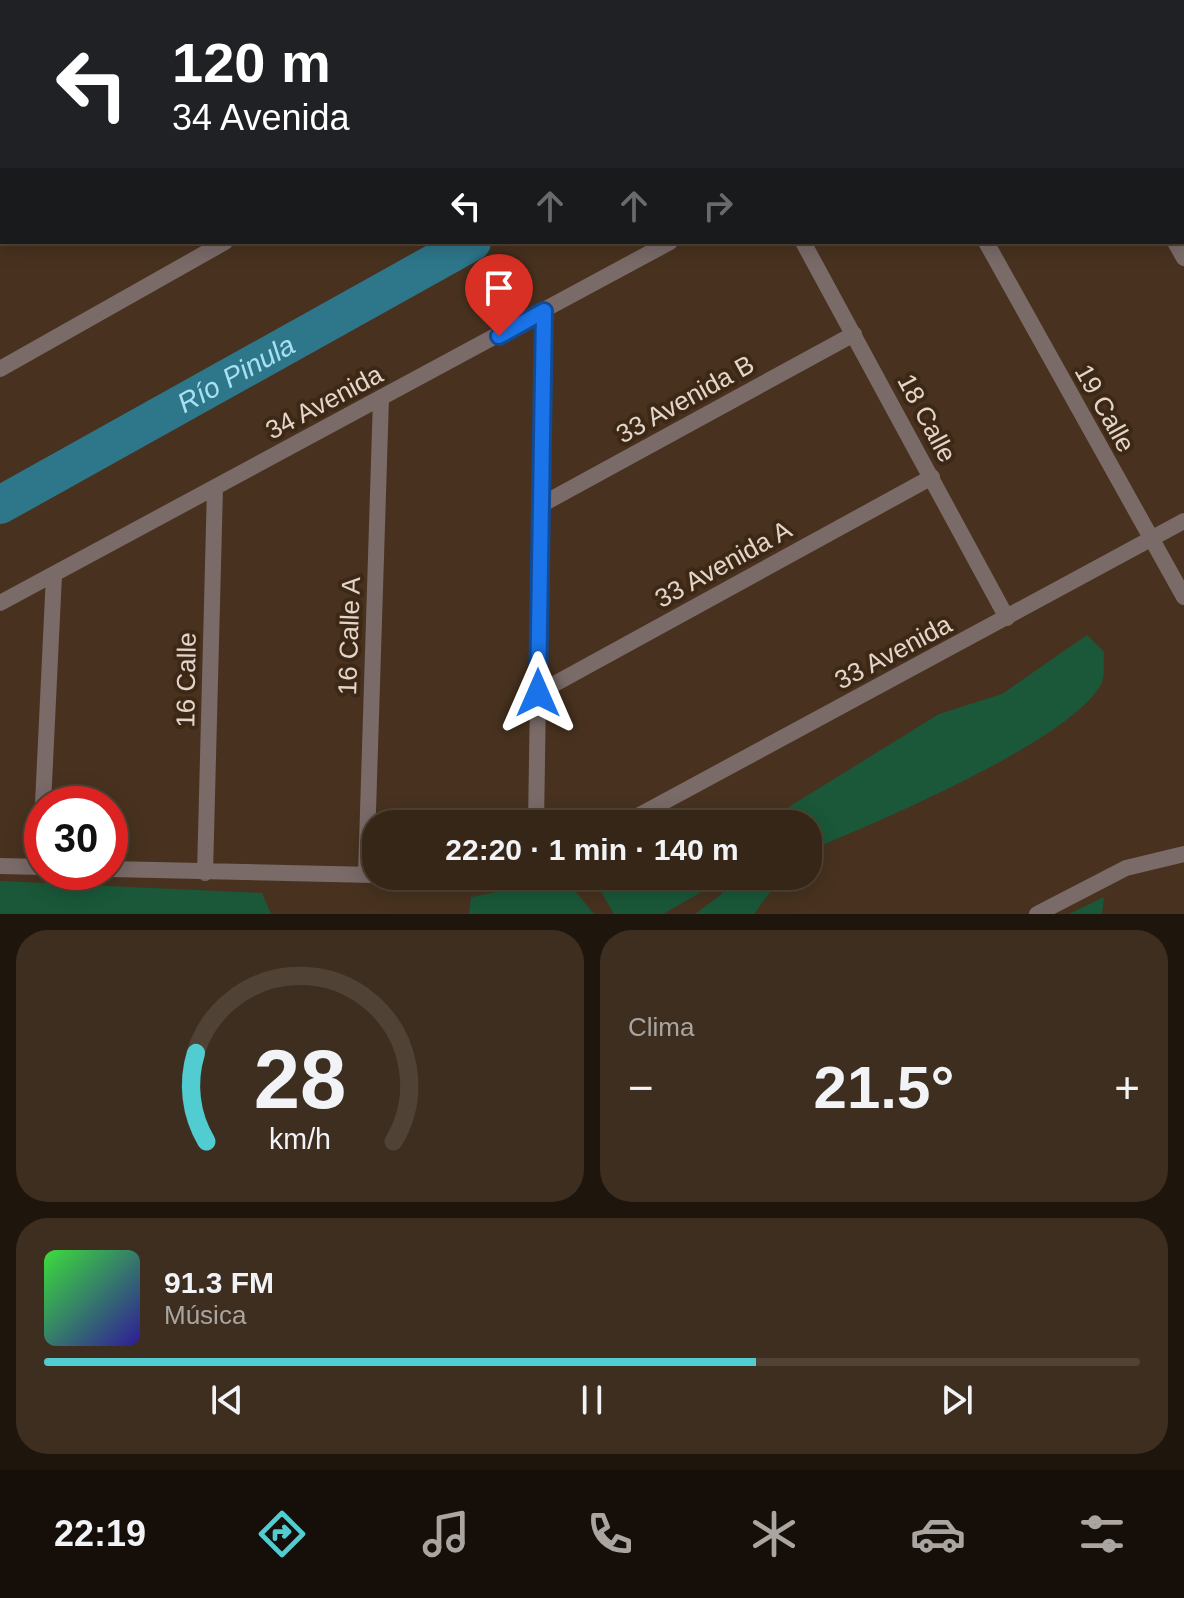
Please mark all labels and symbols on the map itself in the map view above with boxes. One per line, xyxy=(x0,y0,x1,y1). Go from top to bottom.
pin xyxy=(465,254,533,336)
water label: Río Pinula xyxy=(172,329,300,419)
street label: 33 Avenida B xyxy=(611,349,759,449)
street label: 34 Avenida xyxy=(260,358,388,445)
street label: 19 Calle xyxy=(1069,359,1141,457)
street label: 18 Calle xyxy=(891,369,963,467)
street label: 33 Avenida A xyxy=(650,514,797,614)
street label: 16 Calle A xyxy=(332,576,366,696)
street label: 33 Avenida xyxy=(829,608,957,695)
street label: 16 Calle xyxy=(170,632,202,728)
position arrow xyxy=(496,651,580,735)
speed limit sign: 30 xyxy=(24,786,128,890)

